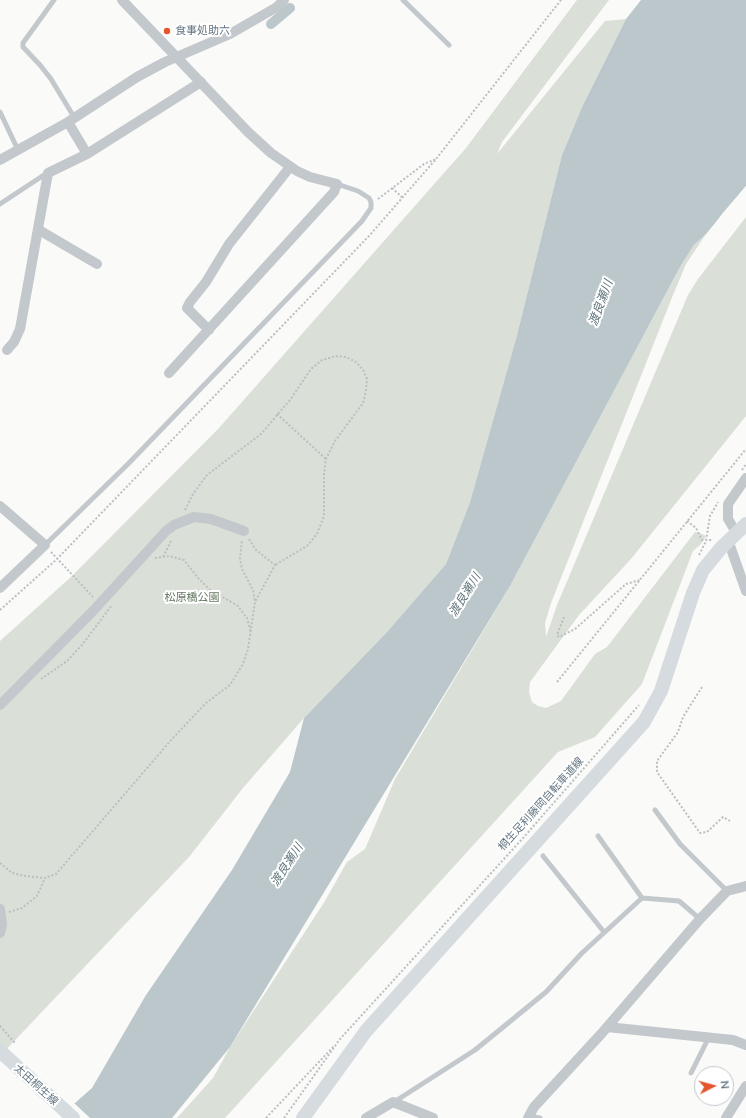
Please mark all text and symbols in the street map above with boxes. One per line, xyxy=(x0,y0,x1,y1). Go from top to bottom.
place label: 食事処助六 xyxy=(175,24,230,38)
marker: 食事処助六 xyxy=(162,26,172,36)
water label: 渡良瀬川 xyxy=(586,278,616,328)
water label: 渡良瀬川 xyxy=(446,571,484,619)
park label: 松原橋公園 xyxy=(165,591,219,605)
street label: 桐生足利藤岡自転車道線 xyxy=(496,755,586,853)
water label: 渡良瀬川 xyxy=(268,841,306,889)
street label: 太田桐生線 xyxy=(11,1062,61,1108)
north arrow xyxy=(694,1066,734,1106)
text: N xyxy=(718,1080,732,1090)

